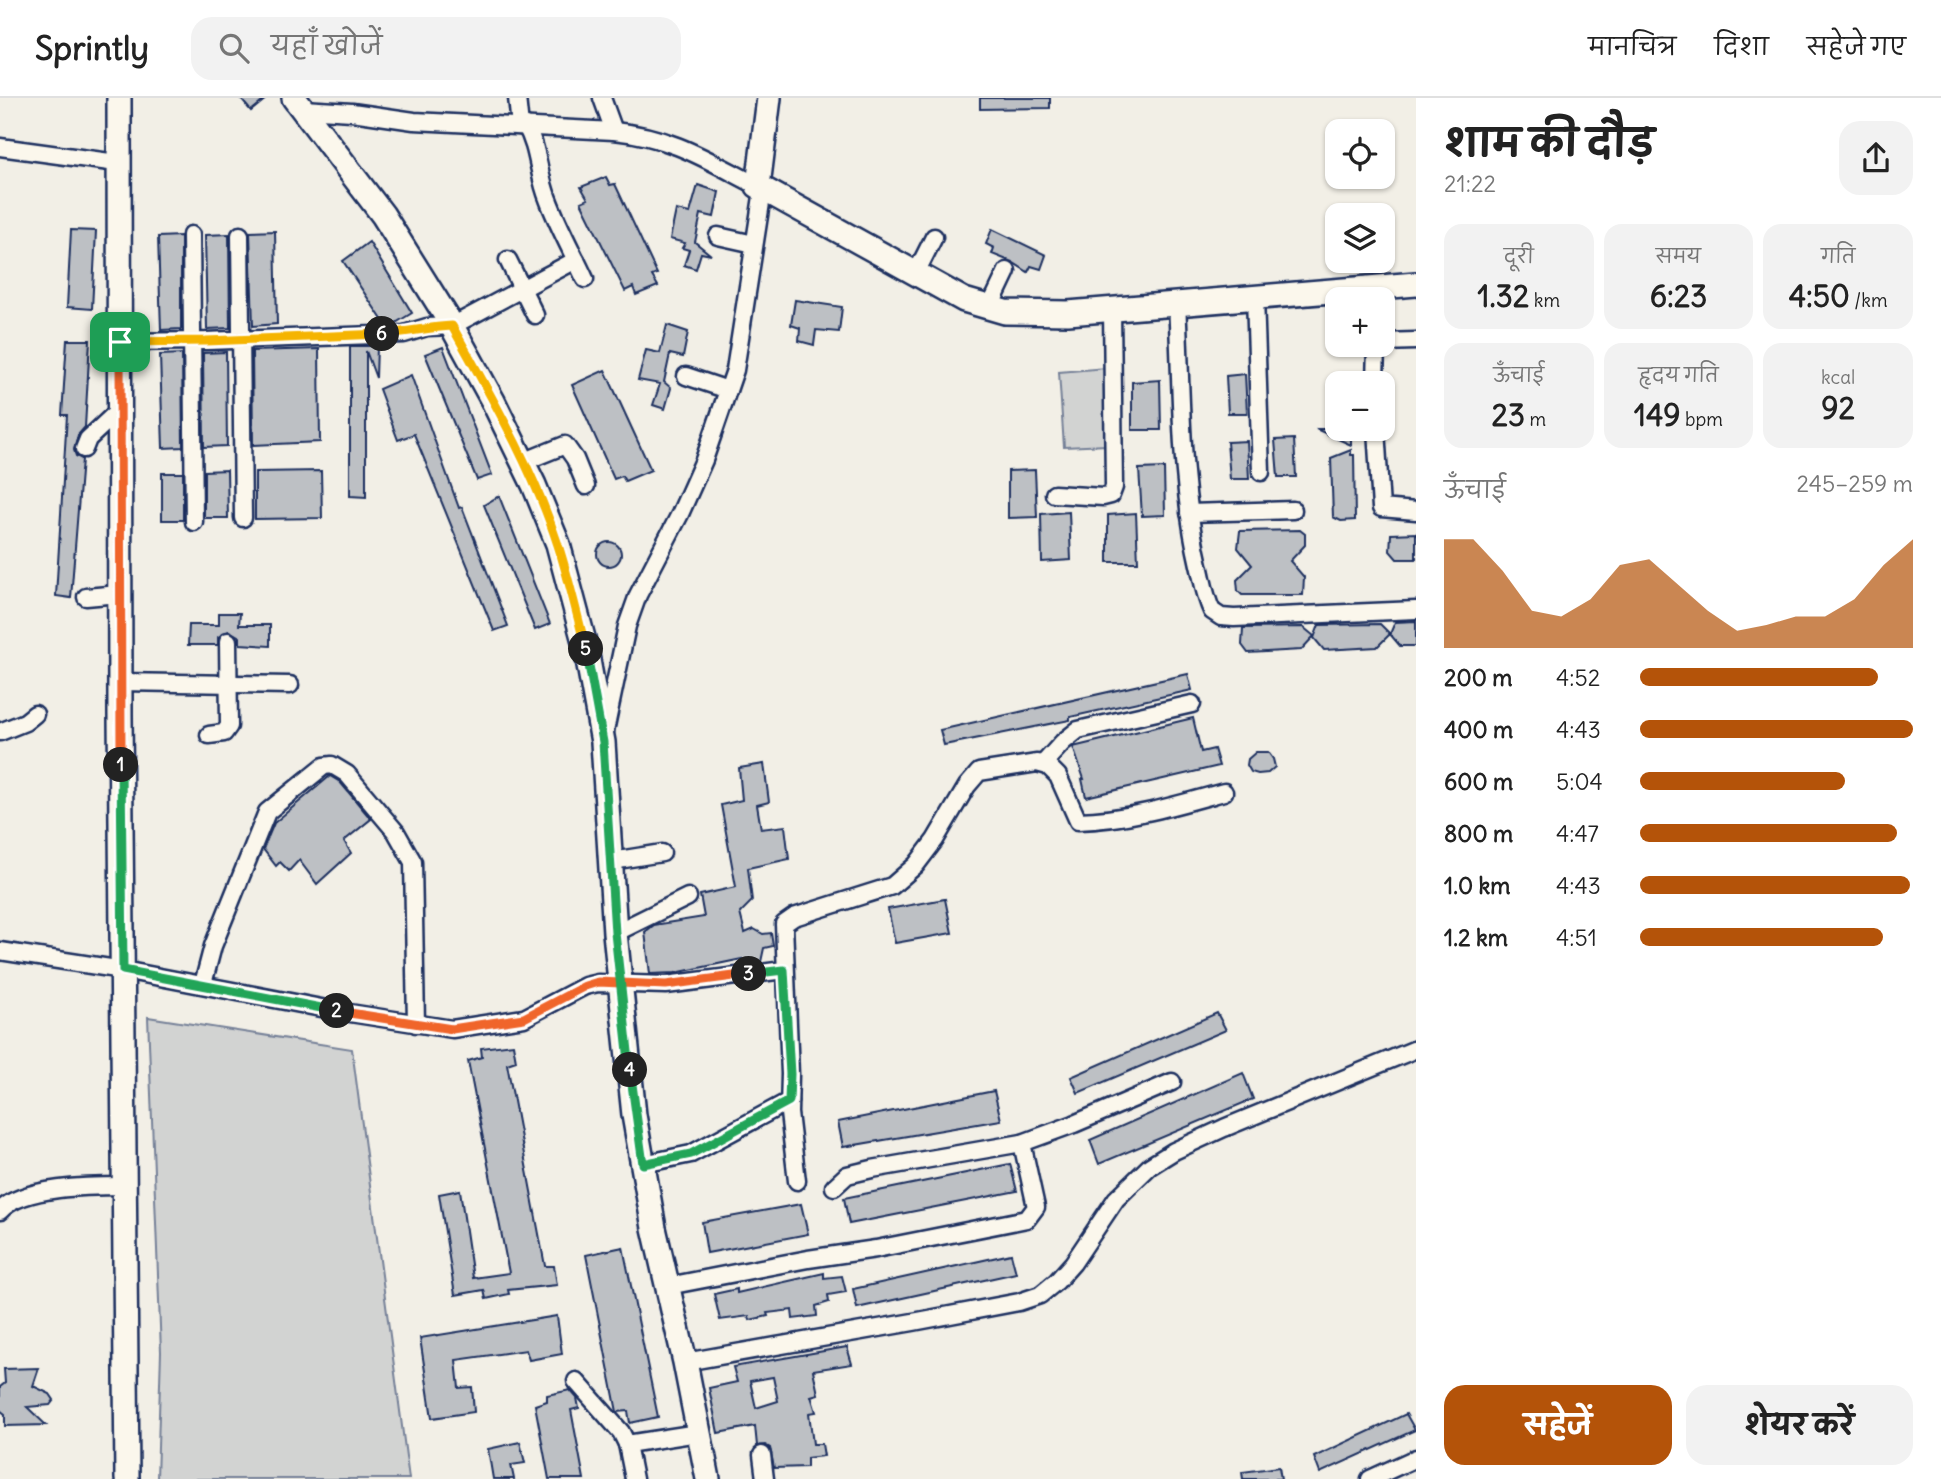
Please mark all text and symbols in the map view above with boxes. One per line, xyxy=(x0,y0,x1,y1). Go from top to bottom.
search box xyxy=(191,17,681,80)
text: Sprintly xyxy=(35,27,149,69)
icon: search xyxy=(215,29,253,67)
text: यहाँ खोजें xyxy=(271,29,382,62)
text: मानचित्र xyxy=(1588,31,1676,61)
text: दिशा xyxy=(1714,31,1769,61)
text: सहेजे गए xyxy=(1807,31,1906,61)
map controls xyxy=(1325,119,1395,441)
button: locate xyxy=(1325,119,1395,189)
text: शाम की दौड़ xyxy=(1444,119,1654,166)
button: share xyxy=(1839,121,1913,195)
text: 21:22 xyxy=(1444,169,1496,198)
button: layers xyxy=(1325,203,1395,273)
text: दूरी xyxy=(1504,244,1534,268)
text: समय xyxy=(1656,244,1701,268)
text: गति xyxy=(1821,244,1855,268)
text: 1.32 xyxy=(1478,277,1529,315)
text: 6:23 xyxy=(1650,277,1707,315)
text: 4:50 xyxy=(1789,277,1850,315)
button: + xyxy=(1325,287,1395,357)
text: km xyxy=(1529,288,1560,312)
text: /km xyxy=(1850,288,1888,312)
pin xyxy=(90,312,150,372)
pin: 6 xyxy=(364,316,400,352)
text: 6 xyxy=(376,321,387,345)
icon: arrive xyxy=(101,323,139,361)
text: ऊँचाई xyxy=(1493,363,1544,387)
text: हृदय गति xyxy=(1638,363,1719,387)
text: kcal xyxy=(1821,365,1855,389)
button: − xyxy=(1325,371,1395,441)
text: 92 xyxy=(1821,389,1855,427)
text: 23 xyxy=(1491,396,1525,434)
text: 149 xyxy=(1634,396,1680,434)
text: m xyxy=(1525,407,1546,431)
text: bpm xyxy=(1680,407,1723,431)
text: 245–259 m xyxy=(1796,469,1913,498)
text: ऊँचाई xyxy=(1444,475,1506,504)
pin: 5 xyxy=(568,632,604,666)
text: 5 xyxy=(580,636,591,660)
text: 200 m xyxy=(1444,663,1513,692)
text: 4:52 xyxy=(1556,663,1600,692)
text: 400 m xyxy=(1444,715,1513,744)
text: 4:43 xyxy=(1556,715,1601,744)
pin: 1 xyxy=(104,748,138,782)
text: 1 xyxy=(117,752,124,776)
text: 600 m xyxy=(1444,767,1513,796)
text: 5:04 xyxy=(1556,767,1603,796)
text: 800 m xyxy=(1444,819,1513,848)
text: 4:47 xyxy=(1556,819,1599,848)
text: 1.0 km xyxy=(1444,871,1510,900)
text: 4:43 xyxy=(1556,871,1601,900)
text: 1.2 km xyxy=(1444,923,1508,952)
text: 4:51 xyxy=(1556,923,1597,952)
pin: 3 xyxy=(732,956,766,992)
text: 3 xyxy=(743,961,754,985)
pin: 2 xyxy=(320,993,354,1028)
text: 2 xyxy=(331,998,342,1022)
pin: 4 xyxy=(612,1052,648,1088)
text: 4 xyxy=(624,1057,635,1081)
button: सहेजें xyxy=(1444,1385,1672,1465)
button: शेयर करें xyxy=(1686,1385,1913,1465)

